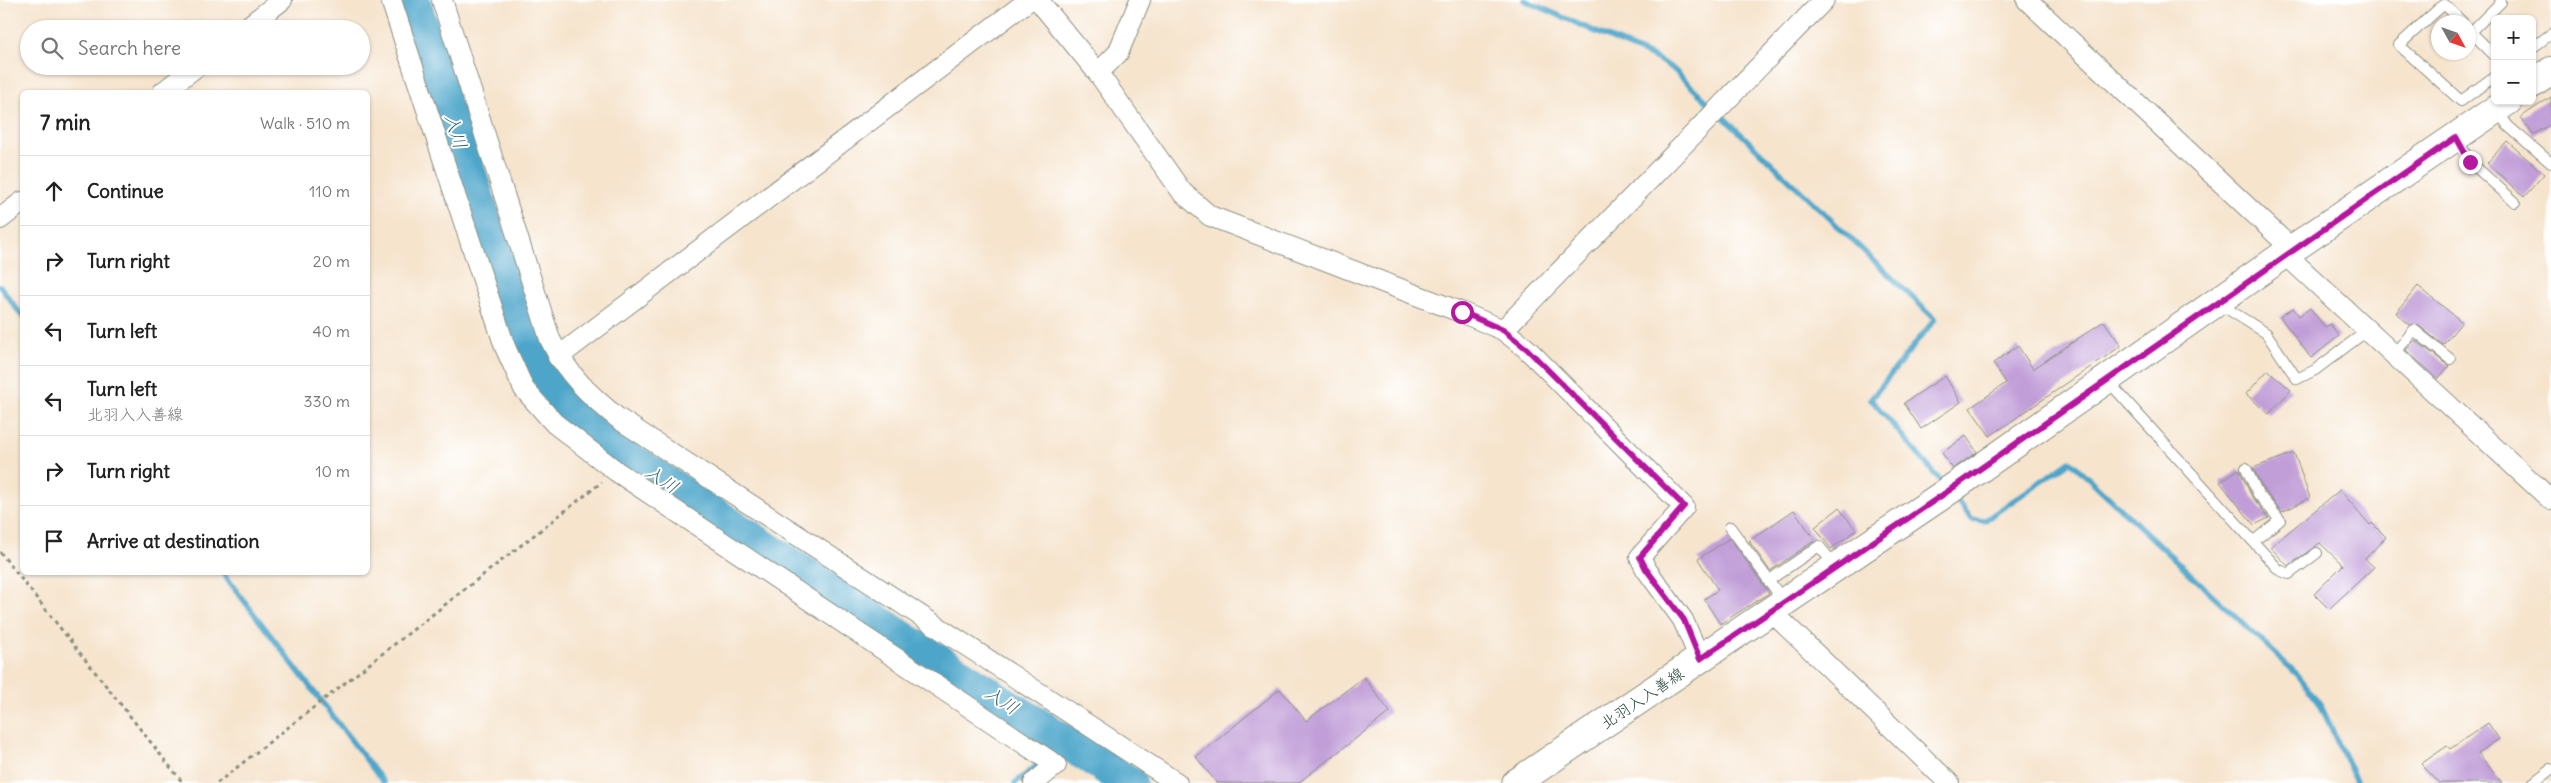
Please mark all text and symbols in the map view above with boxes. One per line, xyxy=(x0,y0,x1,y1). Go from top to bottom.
north arrow xyxy=(2431,15,2476,60)
map controls xyxy=(2491,15,2536,105)
button: + xyxy=(2491,15,2536,60)
search box xyxy=(20,20,370,75)
icon: search xyxy=(38,34,66,62)
text: Search here xyxy=(78,36,181,60)
button: − xyxy=(2491,60,2536,105)
text: 7 min xyxy=(40,109,91,136)
water label: 入川 xyxy=(440,110,472,152)
text: Walk · 510 m xyxy=(260,113,350,133)
route end xyxy=(2459,151,2482,174)
icon: ahead xyxy=(40,177,68,205)
text: Continue xyxy=(87,179,164,203)
text: 110 m xyxy=(309,181,350,201)
icon: right xyxy=(40,247,68,275)
text: Turn right xyxy=(87,249,170,273)
text: 20 m xyxy=(313,251,350,271)
route start xyxy=(1451,301,1474,324)
icon: left xyxy=(40,317,68,345)
text: Turn left xyxy=(87,319,157,343)
text: 40 m xyxy=(312,321,350,341)
text: Turn left xyxy=(87,377,157,401)
icon: left xyxy=(40,387,68,415)
text: 330 m xyxy=(303,391,350,411)
text: 北羽入入善線 xyxy=(87,404,183,424)
icon: right xyxy=(40,457,68,485)
text: Turn right xyxy=(87,459,170,483)
water label: 入川 xyxy=(641,460,683,498)
text: 10 m xyxy=(315,461,350,481)
icon: arrive xyxy=(40,527,68,555)
text: Arrive at destination xyxy=(87,529,260,553)
street label: 北羽入入善線 xyxy=(1597,663,1687,733)
water label: 入川 xyxy=(981,681,1023,719)

